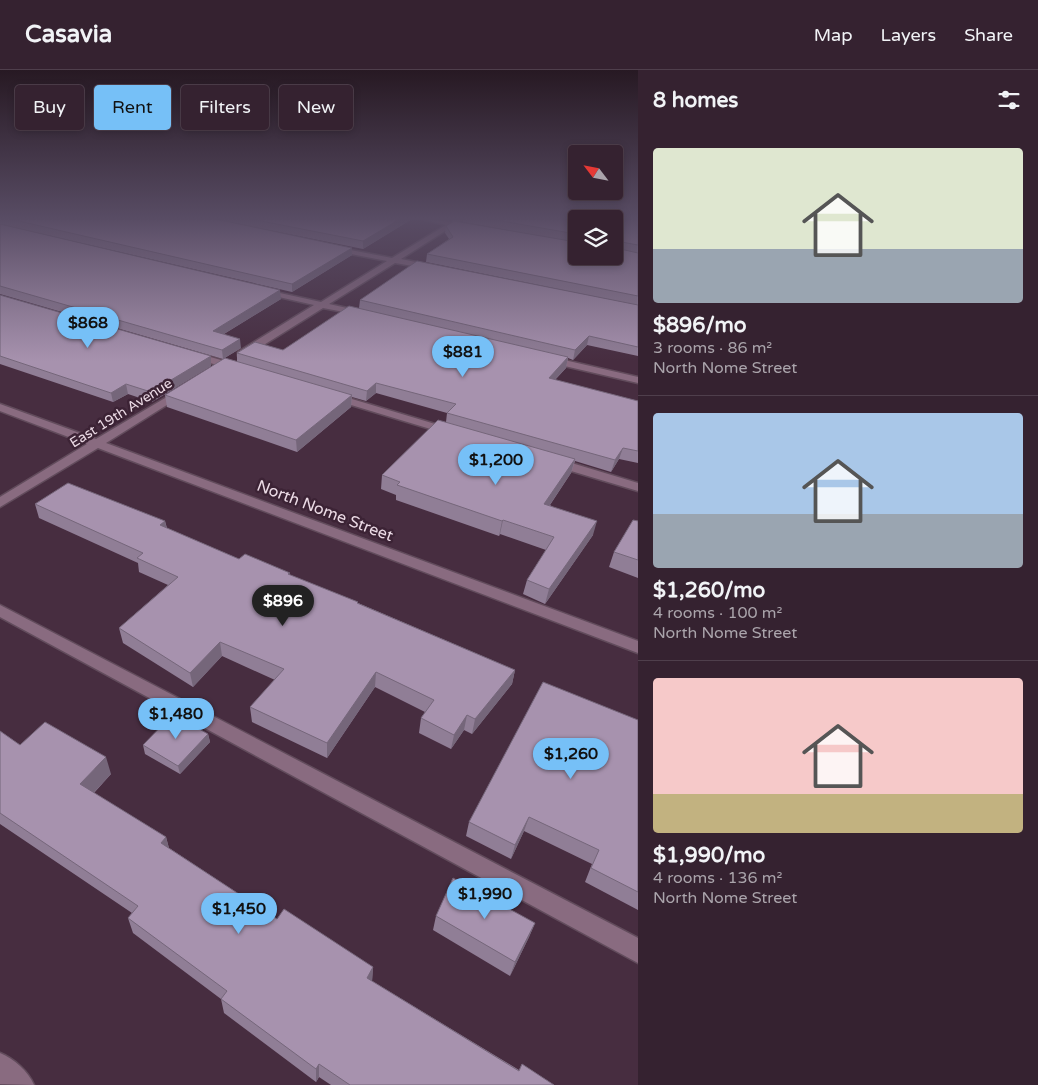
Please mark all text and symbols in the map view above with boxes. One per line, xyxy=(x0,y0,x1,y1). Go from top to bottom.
text: Casavia xyxy=(25,20,112,49)
text: Map xyxy=(814,24,853,46)
text: Layers xyxy=(881,24,936,46)
text: Share xyxy=(964,24,1013,46)
chip: Buy xyxy=(15,85,84,130)
chip: Rent xyxy=(94,85,171,130)
chip: Filters xyxy=(181,85,269,130)
chip: New xyxy=(279,85,353,130)
icon: filters xyxy=(995,86,1023,114)
text: 8 homes xyxy=(653,88,738,113)
north arrow xyxy=(568,145,622,200)
map controls xyxy=(568,145,623,265)
icon: home xyxy=(793,180,883,270)
button: layers xyxy=(568,210,623,265)
pin: $868 xyxy=(58,306,118,349)
text: $868 xyxy=(68,313,108,333)
text: $896/mo xyxy=(653,313,747,338)
pin: $881 xyxy=(433,336,493,378)
text: 3 rooms · 86 m² xyxy=(653,338,772,358)
text: $881 xyxy=(443,342,483,362)
text: North Nome Street xyxy=(653,358,797,378)
street label: East 19th Avenue xyxy=(67,375,175,451)
pin: $1,200 xyxy=(455,444,537,486)
icon: home xyxy=(793,446,883,536)
text: $1,200 xyxy=(469,450,523,470)
street label: North Nome Street xyxy=(254,476,396,546)
text: $1,260/mo xyxy=(653,578,765,603)
pin: $896 xyxy=(253,584,313,627)
text: $896 xyxy=(263,591,303,611)
text: 4 rooms · 100 m² xyxy=(653,603,782,623)
text: North Nome Street xyxy=(653,623,797,643)
pin: $1,480 xyxy=(135,698,217,740)
text: $1,480 xyxy=(149,704,203,724)
icon: home xyxy=(793,711,883,801)
pin: $1,260 xyxy=(530,738,612,780)
text: $1,260 xyxy=(544,744,598,764)
text: $1,990/mo xyxy=(653,843,765,868)
text: 4 rooms · 136 m² xyxy=(653,868,782,888)
pin: $1,990 xyxy=(444,878,526,920)
text: $1,990 xyxy=(458,884,512,904)
text: North Nome Street xyxy=(653,888,797,908)
pin: $1,450 xyxy=(198,892,280,935)
text: $1,450 xyxy=(212,899,266,919)

